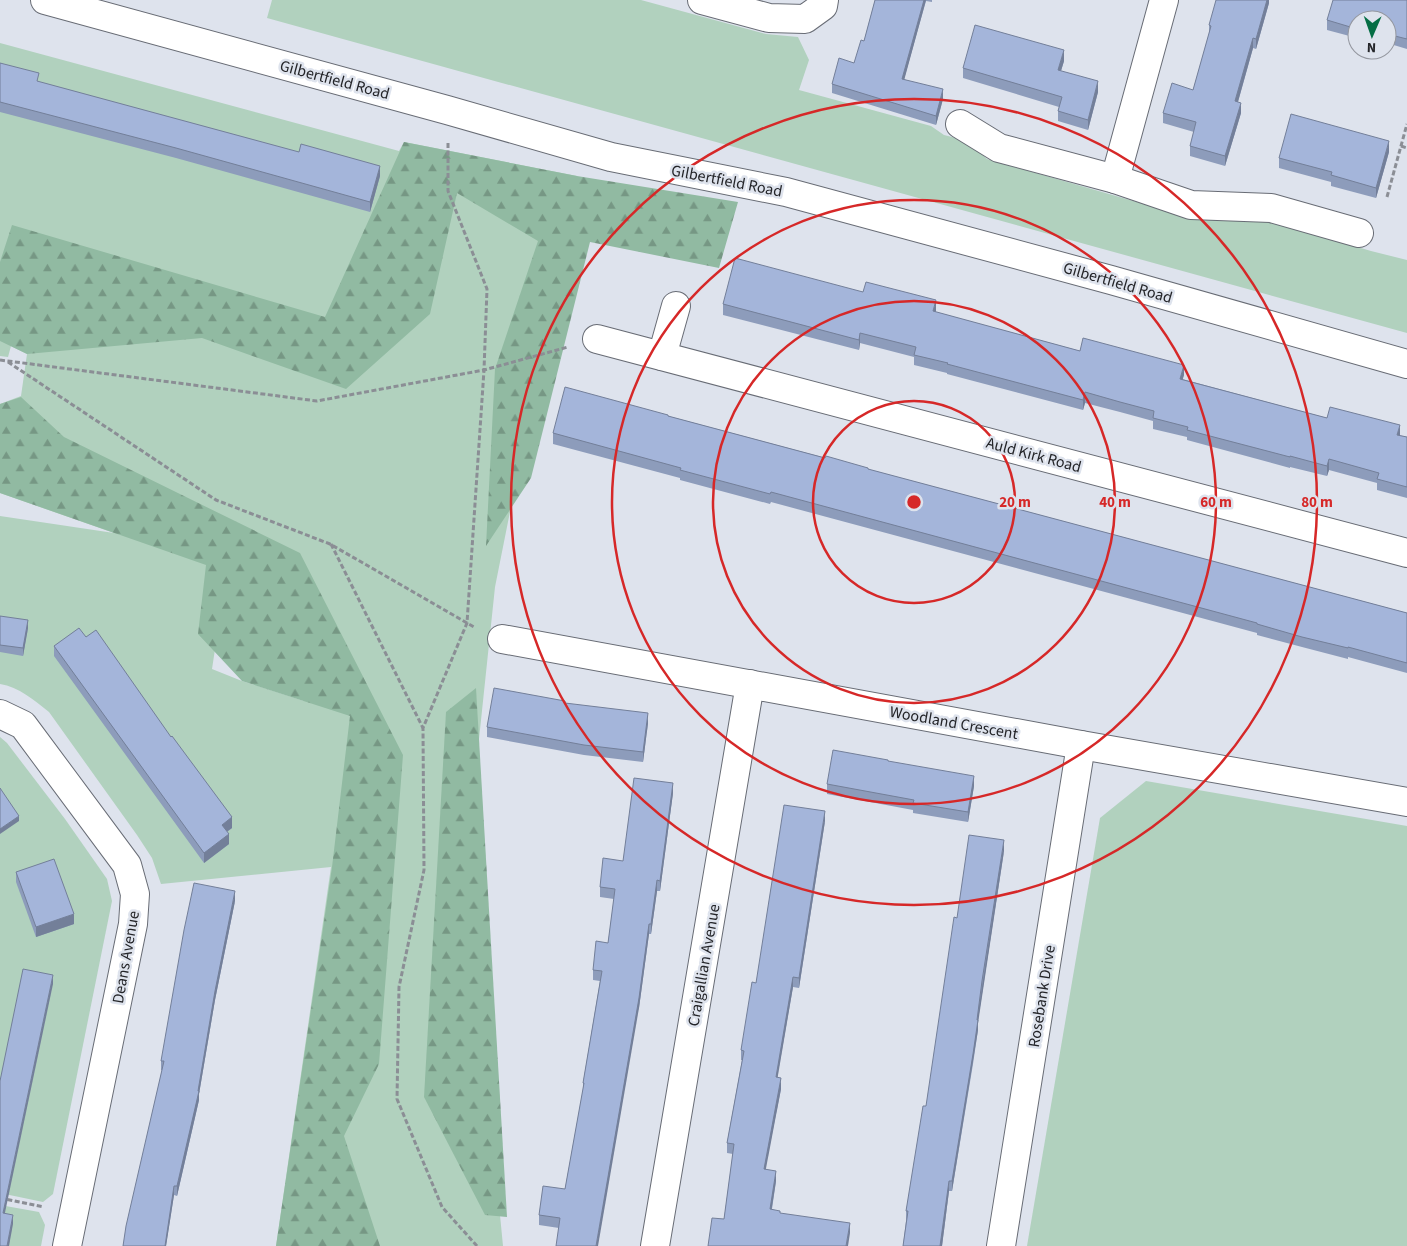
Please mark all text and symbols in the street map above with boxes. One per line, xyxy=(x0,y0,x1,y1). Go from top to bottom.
north arrow xyxy=(1347,10,1397,60)
text: N xyxy=(1367,37,1377,57)
street label: Gilbertfield Road xyxy=(278,55,392,105)
street label: Gilbertfield Road xyxy=(669,159,784,203)
street label: Gilbertfield Road xyxy=(1061,257,1175,309)
street label: Auld Kirk Road xyxy=(984,432,1084,478)
text: 20 m xyxy=(999,492,1031,513)
text: 40 m xyxy=(1099,492,1131,513)
text: 60 m xyxy=(1200,492,1232,513)
text: 80 m xyxy=(1301,492,1333,513)
centre of rings xyxy=(905,493,923,511)
street label: Woodland Crescent xyxy=(888,701,1020,745)
street label: Craigallian Avenue xyxy=(682,902,726,1028)
street label: Deans Avenue xyxy=(107,909,145,1005)
street label: Rosebank Drive xyxy=(1023,943,1061,1049)

